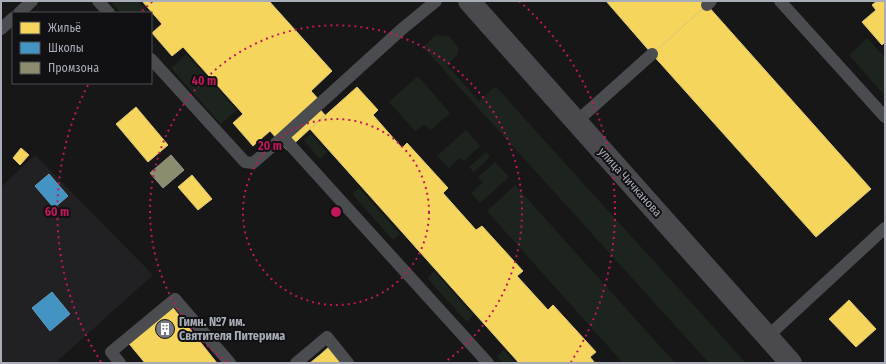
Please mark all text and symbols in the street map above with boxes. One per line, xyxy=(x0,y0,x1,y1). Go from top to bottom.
legend xyxy=(12,12,152,84)
text: Жильё xyxy=(48,21,81,35)
text: Школы xyxy=(48,41,84,55)
text: Промзона xyxy=(48,61,99,75)
text: 40 m xyxy=(192,74,216,88)
text: 20 m xyxy=(257,139,282,153)
street label: улица Чичканова xyxy=(595,145,665,219)
text: 60 m xyxy=(45,205,69,219)
centre of rings xyxy=(329,205,343,219)
place label: Гимн. №7 им. Святителя Питерима xyxy=(179,315,285,343)
building icon: Гимн. №7 им. Святителя Питерима xyxy=(154,318,176,340)

